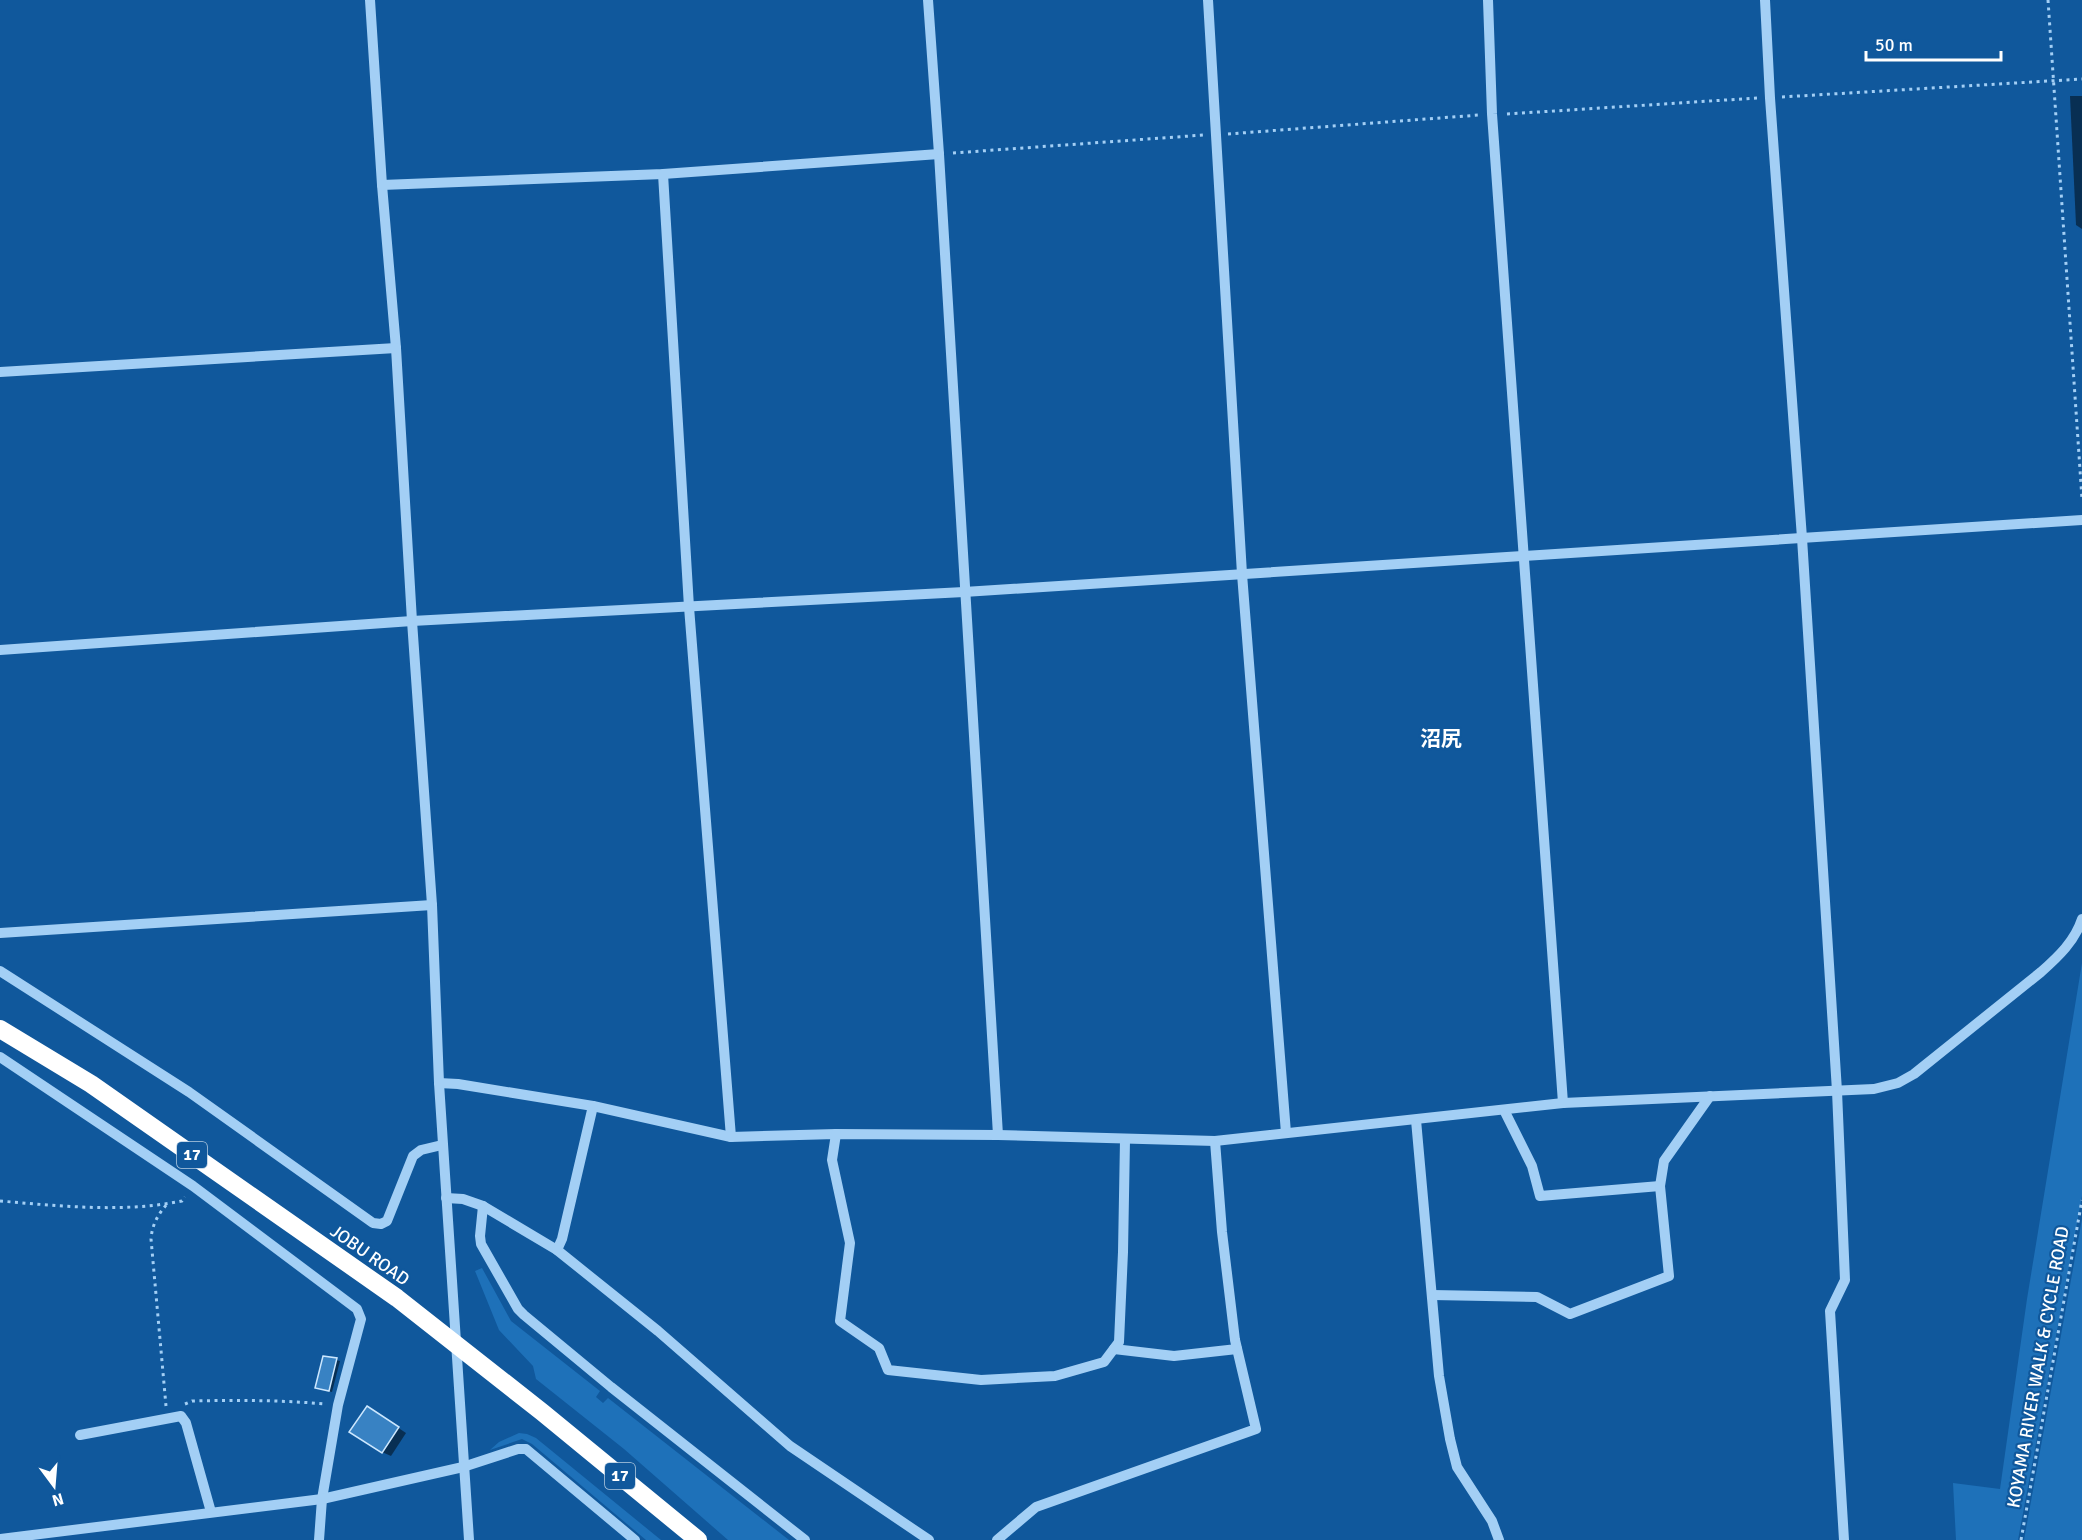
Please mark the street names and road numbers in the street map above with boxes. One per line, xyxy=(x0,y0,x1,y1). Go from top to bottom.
road number: 17 xyxy=(177,1142,207,1168)
street label: JOBU ROAD xyxy=(326,1220,414,1290)
street label: KOYAMA RIVER WALK & CYCLE ROAD xyxy=(2002,1224,2074,1510)
road number: 17 xyxy=(605,1463,635,1489)

